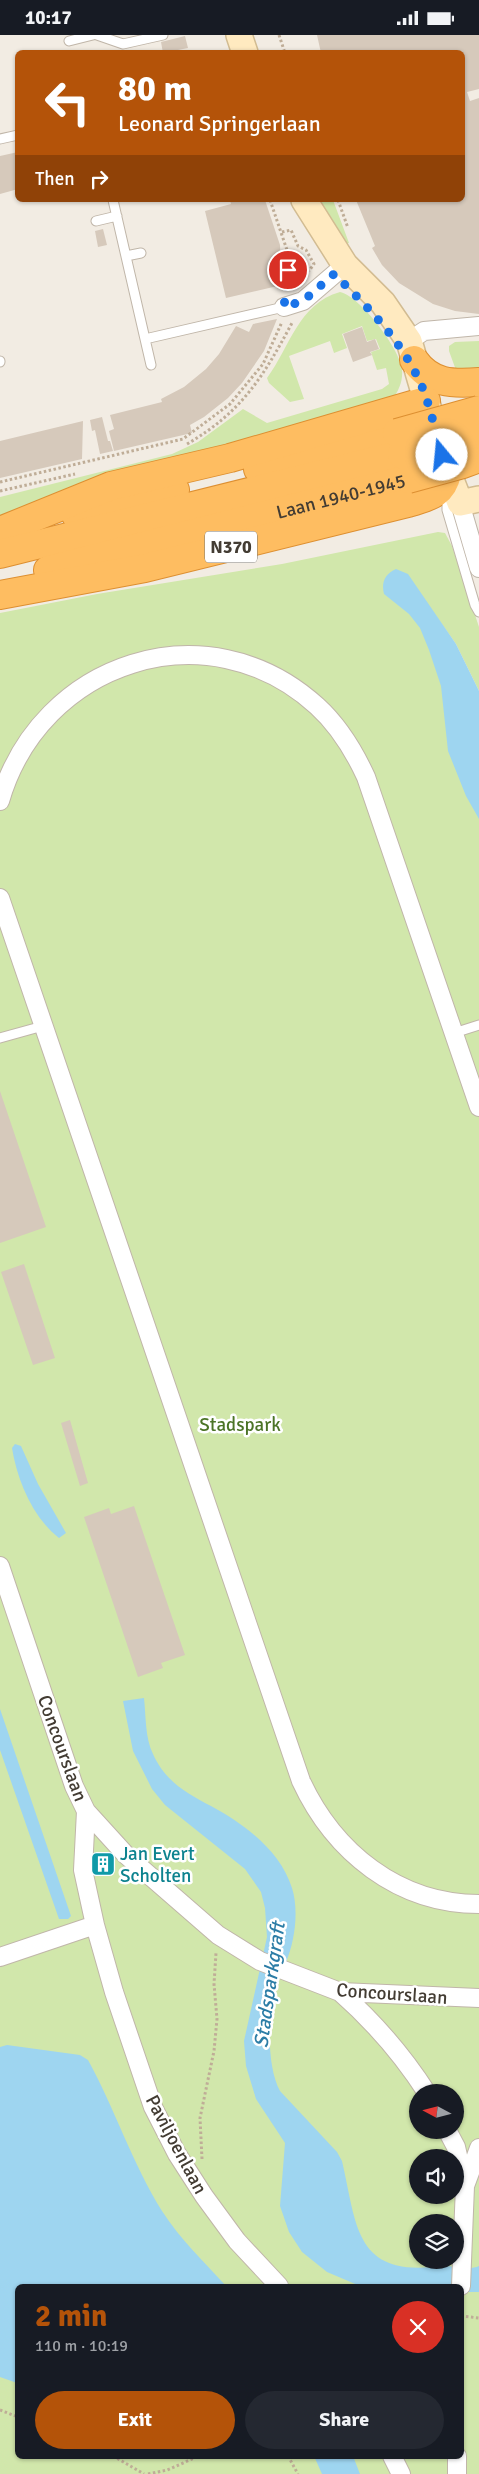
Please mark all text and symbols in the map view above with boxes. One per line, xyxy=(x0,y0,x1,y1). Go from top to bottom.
text: 10:17 xyxy=(25,6,72,30)
text: 80 m xyxy=(118,67,192,110)
icon: left xyxy=(35,70,100,135)
text: Leonard Springerlaan xyxy=(118,110,321,137)
icon: right xyxy=(85,165,113,193)
text: Then xyxy=(35,167,75,191)
pin xyxy=(267,249,309,291)
icon: arrive xyxy=(274,256,302,284)
position arrow xyxy=(415,428,467,480)
street label: Laan 1940-1945 xyxy=(274,469,408,525)
road number: N370 xyxy=(205,532,257,563)
park label: Stadspark xyxy=(199,1413,281,1437)
street label: Concourslaan xyxy=(32,1692,92,1805)
place label: Jan Evert Scholten xyxy=(120,1842,195,1888)
building icon: Jan Evert Scholten xyxy=(90,1851,116,1877)
water label: Stadsparkgraft xyxy=(248,1919,291,2049)
street label: Concourslaan xyxy=(336,1978,448,2010)
north arrow xyxy=(409,2084,464,2139)
map controls xyxy=(409,2084,464,2269)
street label: Paviljoenlaan xyxy=(140,2091,212,2198)
button: sound xyxy=(409,2149,464,2204)
button: layers xyxy=(409,2214,464,2269)
text: 2 min xyxy=(35,2298,107,2335)
button: close xyxy=(392,2301,444,2353)
text: 110 m · 10:19 xyxy=(35,2336,128,2356)
button: Exit xyxy=(35,2391,235,2449)
button: Share xyxy=(245,2391,444,2449)

